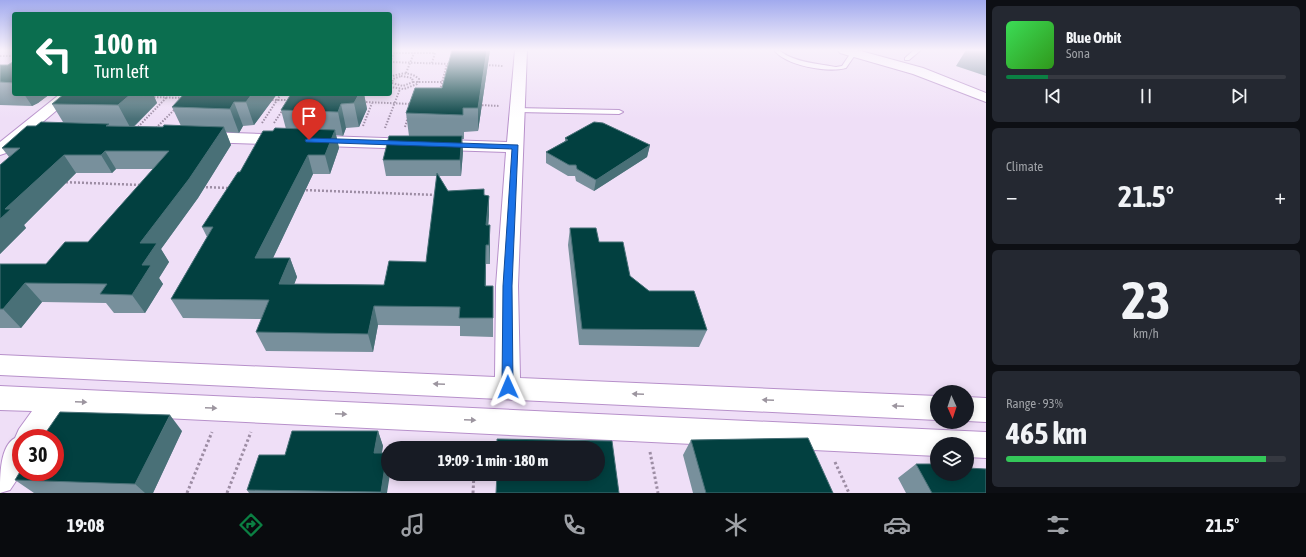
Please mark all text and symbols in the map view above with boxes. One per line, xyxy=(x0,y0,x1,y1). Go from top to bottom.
icon: left xyxy=(28,28,80,80)
text: 100 m xyxy=(94,28,157,60)
text: Blue Orbit xyxy=(1066,29,1121,46)
text: Sona xyxy=(1066,46,1090,61)
text: Turn left xyxy=(94,61,149,82)
icon: previous xyxy=(1042,85,1064,107)
icon: pause xyxy=(1135,85,1157,107)
icon: next xyxy=(1228,85,1250,107)
pin xyxy=(292,99,326,140)
icon: arrive xyxy=(298,105,320,127)
text: Climate xyxy=(1006,159,1043,174)
text: 21.5° xyxy=(1118,179,1174,213)
text: − xyxy=(1006,183,1017,209)
text: + xyxy=(1275,183,1286,209)
text: 23 xyxy=(1122,270,1170,330)
text: km/h xyxy=(1133,326,1159,341)
position arrow xyxy=(487,366,529,408)
one-way arrow xyxy=(433,381,445,388)
north arrow xyxy=(930,385,974,429)
map controls xyxy=(930,385,974,481)
one-way arrow xyxy=(632,390,644,397)
text: Range · 93% xyxy=(1006,396,1063,411)
one-way arrow xyxy=(761,397,774,403)
one-way arrow xyxy=(75,398,87,405)
one-way arrow xyxy=(891,403,904,409)
one-way arrow xyxy=(205,405,217,412)
one-way arrow xyxy=(335,411,348,417)
text: 465 km xyxy=(1006,416,1087,450)
one-way arrow xyxy=(464,417,477,423)
speed limit sign: 30 xyxy=(12,429,64,481)
button: layers xyxy=(930,437,974,481)
text: 19:09 · 1 min · 180 m xyxy=(438,452,548,469)
icon: directions xyxy=(237,511,265,539)
icon: music xyxy=(399,511,427,539)
icon: phone xyxy=(560,511,588,539)
icon: climate xyxy=(722,511,750,539)
icon: car xyxy=(883,511,911,539)
icon: filters xyxy=(1044,511,1072,539)
text: 19:08 xyxy=(67,515,104,536)
text: 21.5° xyxy=(1206,515,1239,536)

